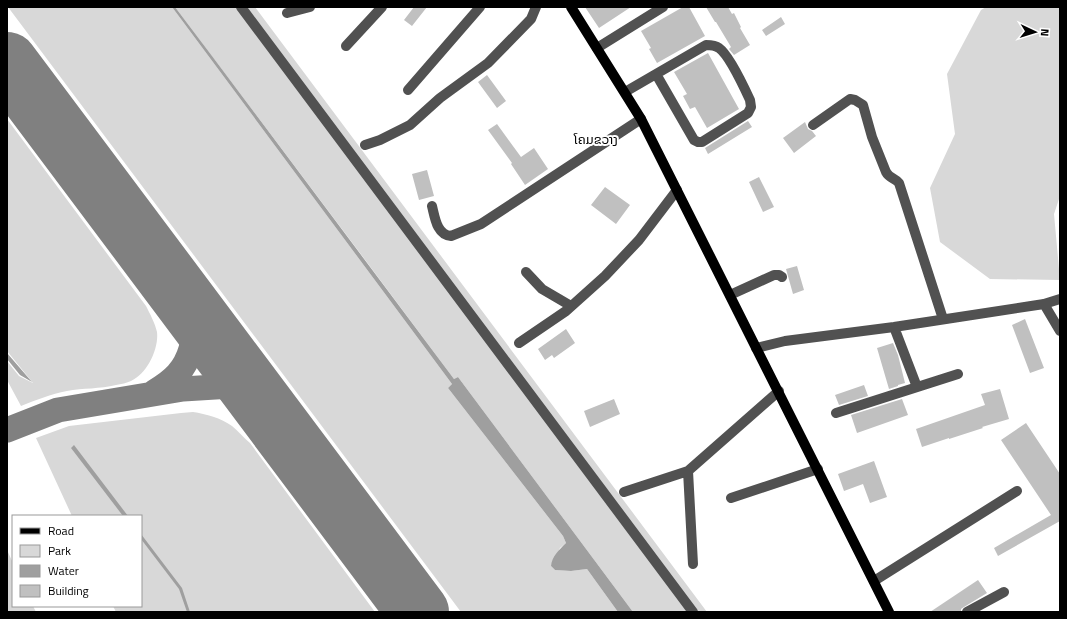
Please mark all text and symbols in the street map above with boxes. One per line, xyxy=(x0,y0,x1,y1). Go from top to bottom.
north arrow xyxy=(1015,12,1055,52)
text: N xyxy=(1037,28,1053,37)
district label: ໂຄມຂວາງ xyxy=(573,129,618,149)
legend xyxy=(12,515,142,607)
text: Road xyxy=(48,521,74,540)
text: Park xyxy=(48,541,71,560)
text: Water xyxy=(48,561,79,580)
text: Building xyxy=(48,581,89,600)

